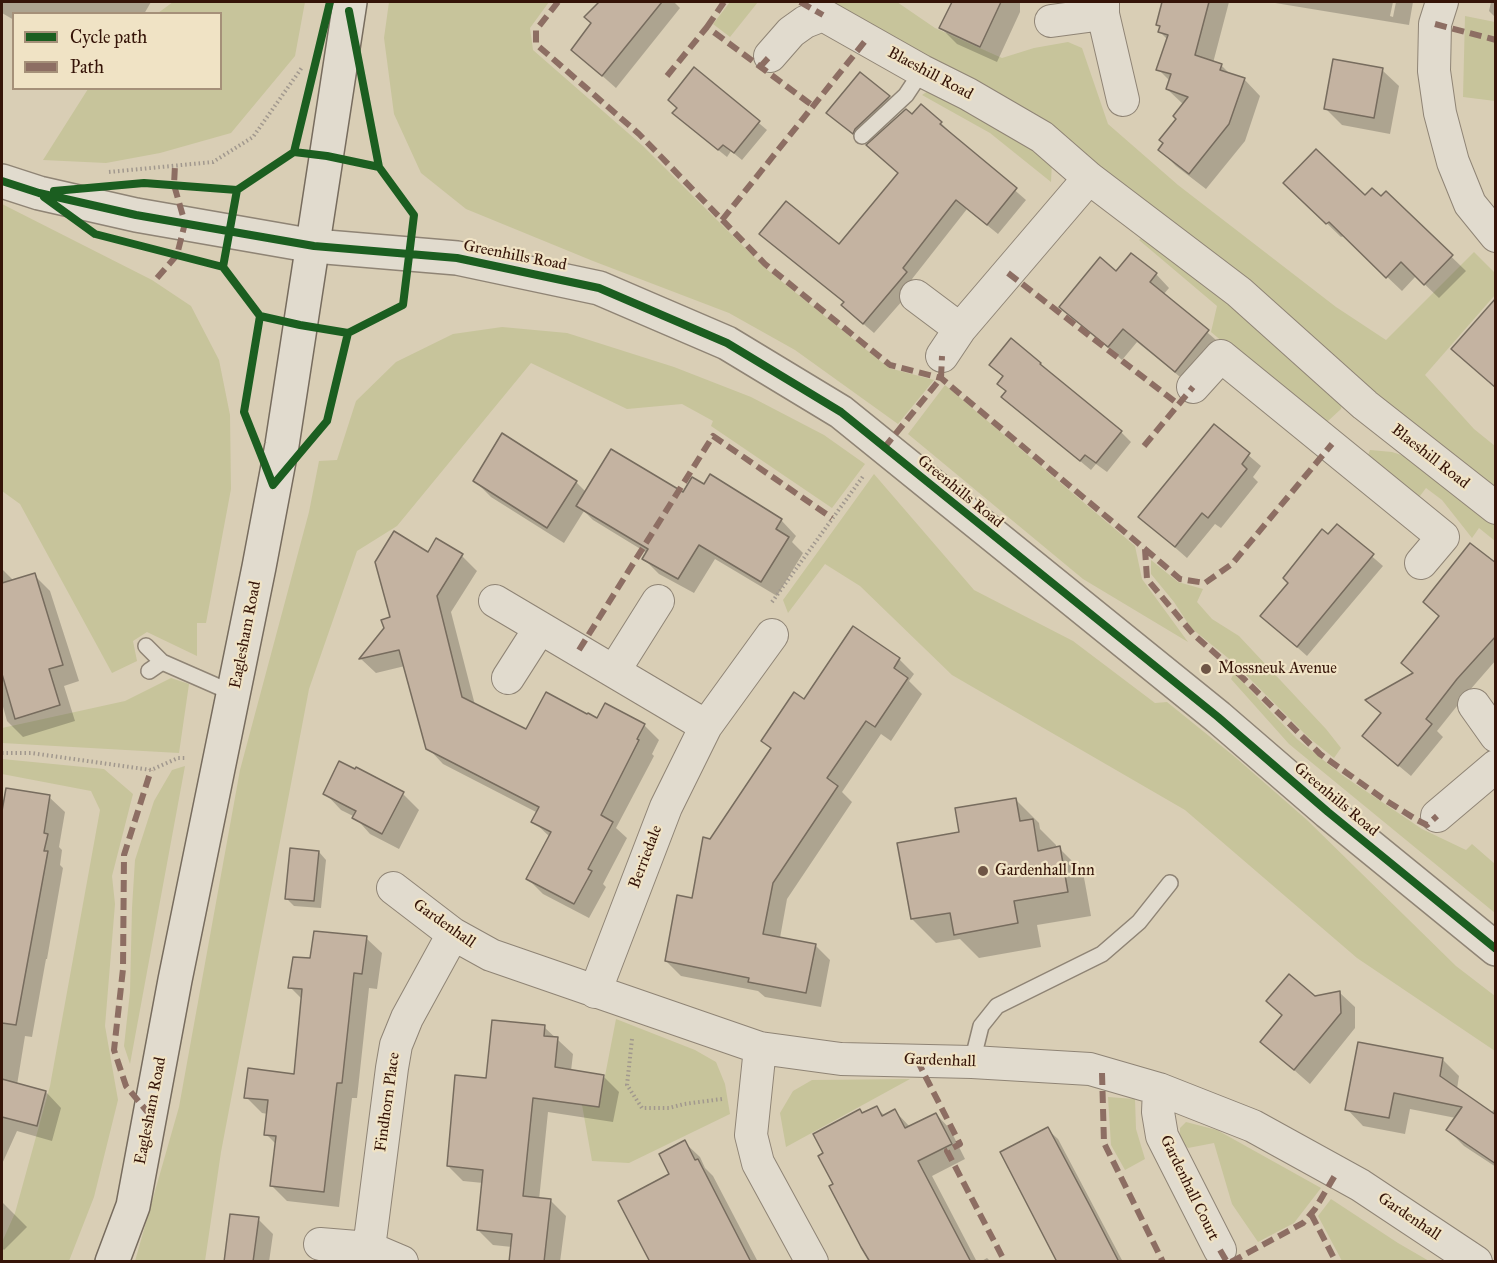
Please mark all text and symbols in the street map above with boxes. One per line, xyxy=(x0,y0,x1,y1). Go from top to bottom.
legend xyxy=(12,12,222,90)
text: Cycle path xyxy=(70,26,147,48)
street label: Blaeshill Road xyxy=(884,44,976,104)
text: Path xyxy=(70,56,104,78)
street label: Greenhills Road xyxy=(462,237,568,275)
street label: Blaeshill Road xyxy=(1387,421,1473,493)
street label: Greenhills Road xyxy=(913,452,1007,532)
street label: Eaglesham Road xyxy=(226,580,266,690)
place label: Mossneuk Avenue xyxy=(1218,659,1337,679)
marker: Mossneuk Avenue xyxy=(1199,662,1213,676)
street label: Greenhills Road xyxy=(1290,759,1382,841)
street label: Berriedale xyxy=(625,823,667,891)
place label: Gardenhall Inn xyxy=(995,861,1095,881)
marker: Gardenhall Inn xyxy=(976,864,990,878)
street label: Gardenhall xyxy=(409,895,479,953)
street label: Gardenhall xyxy=(904,1050,976,1072)
street label: Findhorn Place xyxy=(372,1051,404,1153)
street label: Eaglesham Road xyxy=(131,1056,171,1166)
street label: Gardenhall Court xyxy=(1155,1132,1223,1244)
street label: Gardenhall xyxy=(1374,1189,1444,1245)

